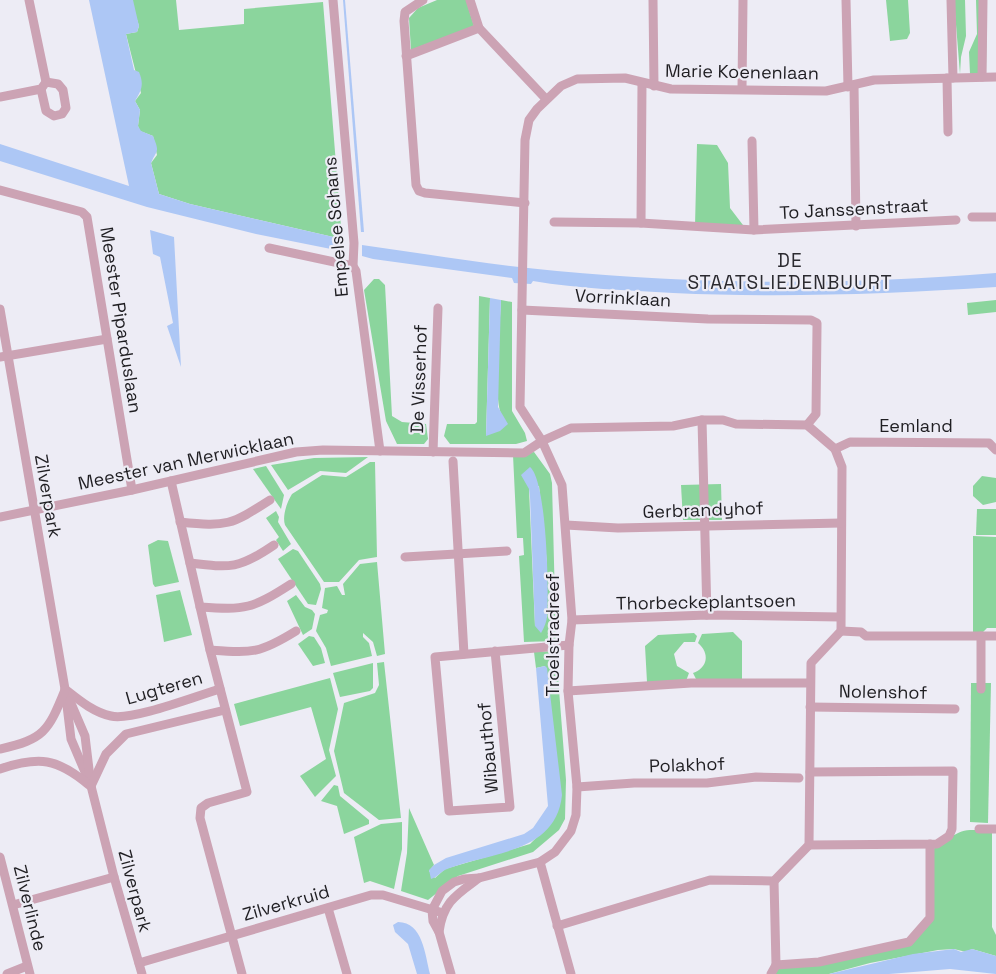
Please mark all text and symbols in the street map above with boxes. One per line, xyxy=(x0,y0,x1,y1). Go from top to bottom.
street label: Marie Koenenlaan xyxy=(665,59,819,84)
street label: Empelse Schans xyxy=(318,156,353,298)
street label: To Janssenstraat xyxy=(779,193,929,224)
street label: Meester Piparduslaan xyxy=(95,225,148,415)
district label: DE STAATSLIEDENBUURT xyxy=(687,248,893,295)
street label: Vorrinklaan xyxy=(574,283,672,312)
street label: De Visserhof xyxy=(405,324,432,434)
street label: Eemland xyxy=(879,414,953,437)
street label: Meester van Merwicklaan xyxy=(76,426,296,495)
street label: Zilverpark xyxy=(30,452,67,540)
street label: Gerbrandyhof xyxy=(642,496,764,523)
street label: Troelstradreef xyxy=(541,573,564,697)
street label: Thorbeckeplantsoen xyxy=(616,588,796,615)
street label: Lugteren xyxy=(123,666,205,709)
street label: Nolenshof xyxy=(839,679,927,704)
street label: Wibauthof xyxy=(472,702,503,794)
street label: Polakhof xyxy=(649,752,725,777)
street label: Zilverpark xyxy=(113,847,158,935)
street label: Zilverlinde xyxy=(9,862,52,953)
street label: Zilverkruid xyxy=(240,879,332,926)

